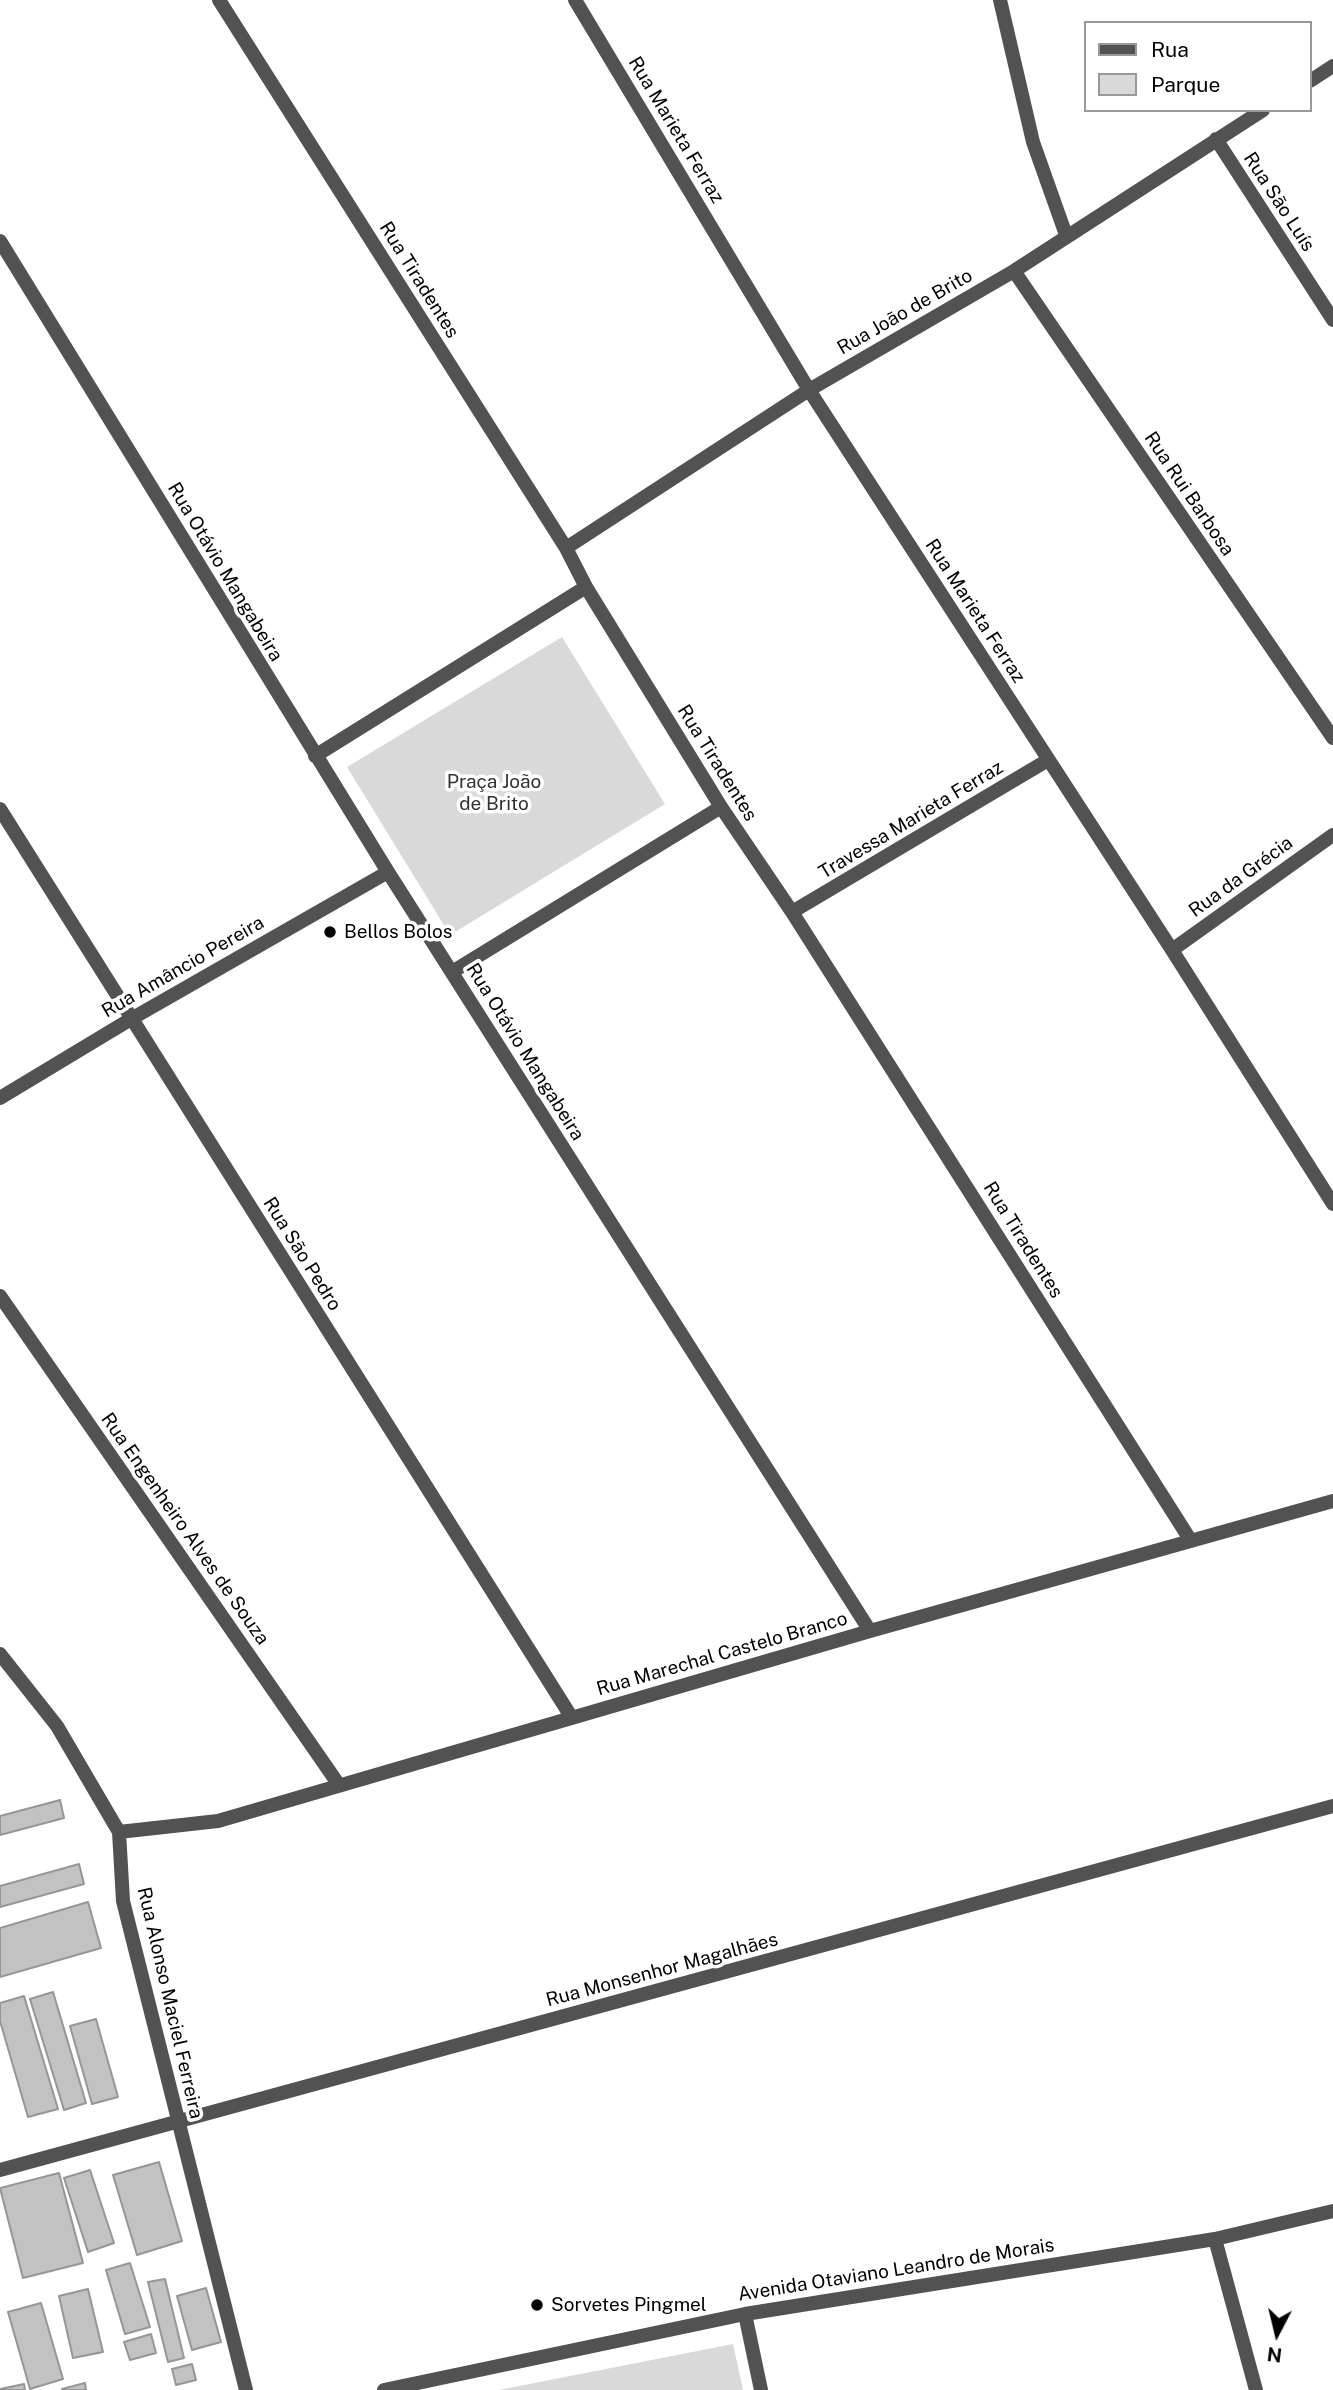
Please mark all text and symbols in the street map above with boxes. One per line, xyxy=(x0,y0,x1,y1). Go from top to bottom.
legend xyxy=(1084,21,1312,112)
text: Rua xyxy=(1151,37,1189,62)
street label: Rua Marieta Ferraz xyxy=(623,53,729,207)
text: Parque xyxy=(1151,72,1220,97)
street label: Rua São Luís xyxy=(1238,148,1320,256)
street label: Rua Tiradentes xyxy=(374,218,464,342)
street label: Rua João de Brito xyxy=(833,264,977,360)
street label: Rua Rui Barbosa xyxy=(1139,428,1239,560)
street label: Rua Otávio Mangabeira xyxy=(163,478,287,666)
street label: Rua Marieta Ferraz xyxy=(920,535,1030,687)
street label: Rua Tiradentes xyxy=(672,701,762,825)
street label: Travessa Marieta Ferraz xyxy=(815,756,1007,884)
park label: Praça João de Brito xyxy=(447,771,541,815)
street label: Rua da Grécia xyxy=(1185,832,1297,922)
street label: Rua Amâncio Pereira xyxy=(98,911,268,1023)
place label: Bellos Bolos xyxy=(344,921,452,943)
marker: Bellos Bolos xyxy=(322,924,338,940)
street label: Rua Otávio Mangabeira xyxy=(461,959,589,1145)
street label: Rua Tiradentes xyxy=(978,1178,1068,1302)
street label: Rua São Pedro xyxy=(258,1193,346,1315)
street label: Rua Engenheiro Alves de Souza xyxy=(96,1409,274,1649)
street label: Rua Marechal Castelo Branco xyxy=(594,1607,850,1701)
street label: Rua Alonso Maciel Ferreira xyxy=(132,1885,208,2121)
street label: Rua Monsenhor Magalhães xyxy=(544,1928,780,2012)
street label: Avenida Otaviano Leandro de Morais xyxy=(736,2234,1056,2306)
place label: Sorvetes Pingmel xyxy=(551,2294,707,2316)
marker: Sorvetes Pingmel xyxy=(529,2297,545,2313)
north arrow xyxy=(1242,2299,1312,2369)
text: N xyxy=(1266,2343,1283,2367)

